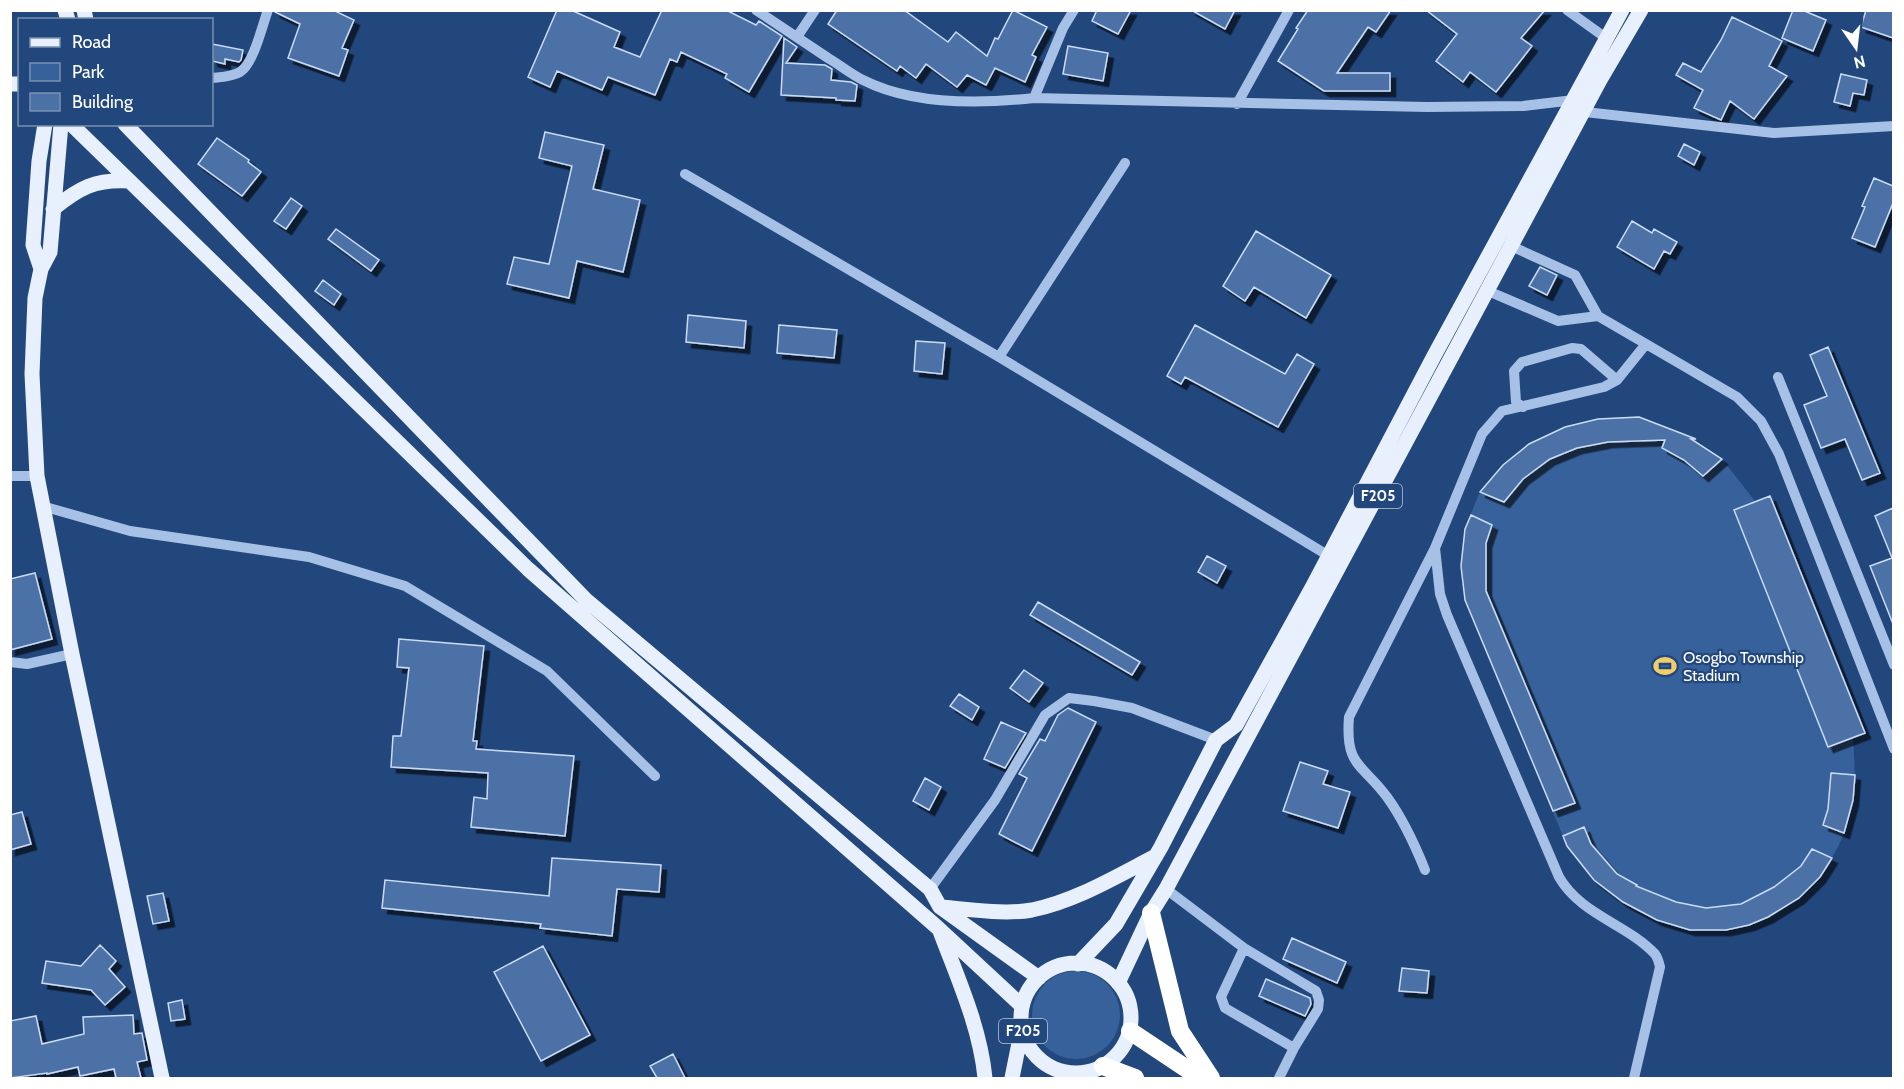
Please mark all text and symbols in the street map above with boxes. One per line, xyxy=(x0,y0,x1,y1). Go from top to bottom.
legend xyxy=(18,18,213,126)
north arrow xyxy=(1826,18,1886,78)
text: Road xyxy=(72,31,111,53)
text: N xyxy=(1852,51,1867,73)
text: Park xyxy=(72,61,105,83)
text: Building xyxy=(72,91,134,113)
road number: F205 xyxy=(1354,484,1402,508)
place label: Osogbo Township Stadium xyxy=(1683,648,1804,685)
sports icon: Osogbo Township Stadium xyxy=(1652,653,1678,679)
road number: F205 xyxy=(999,1019,1047,1043)

